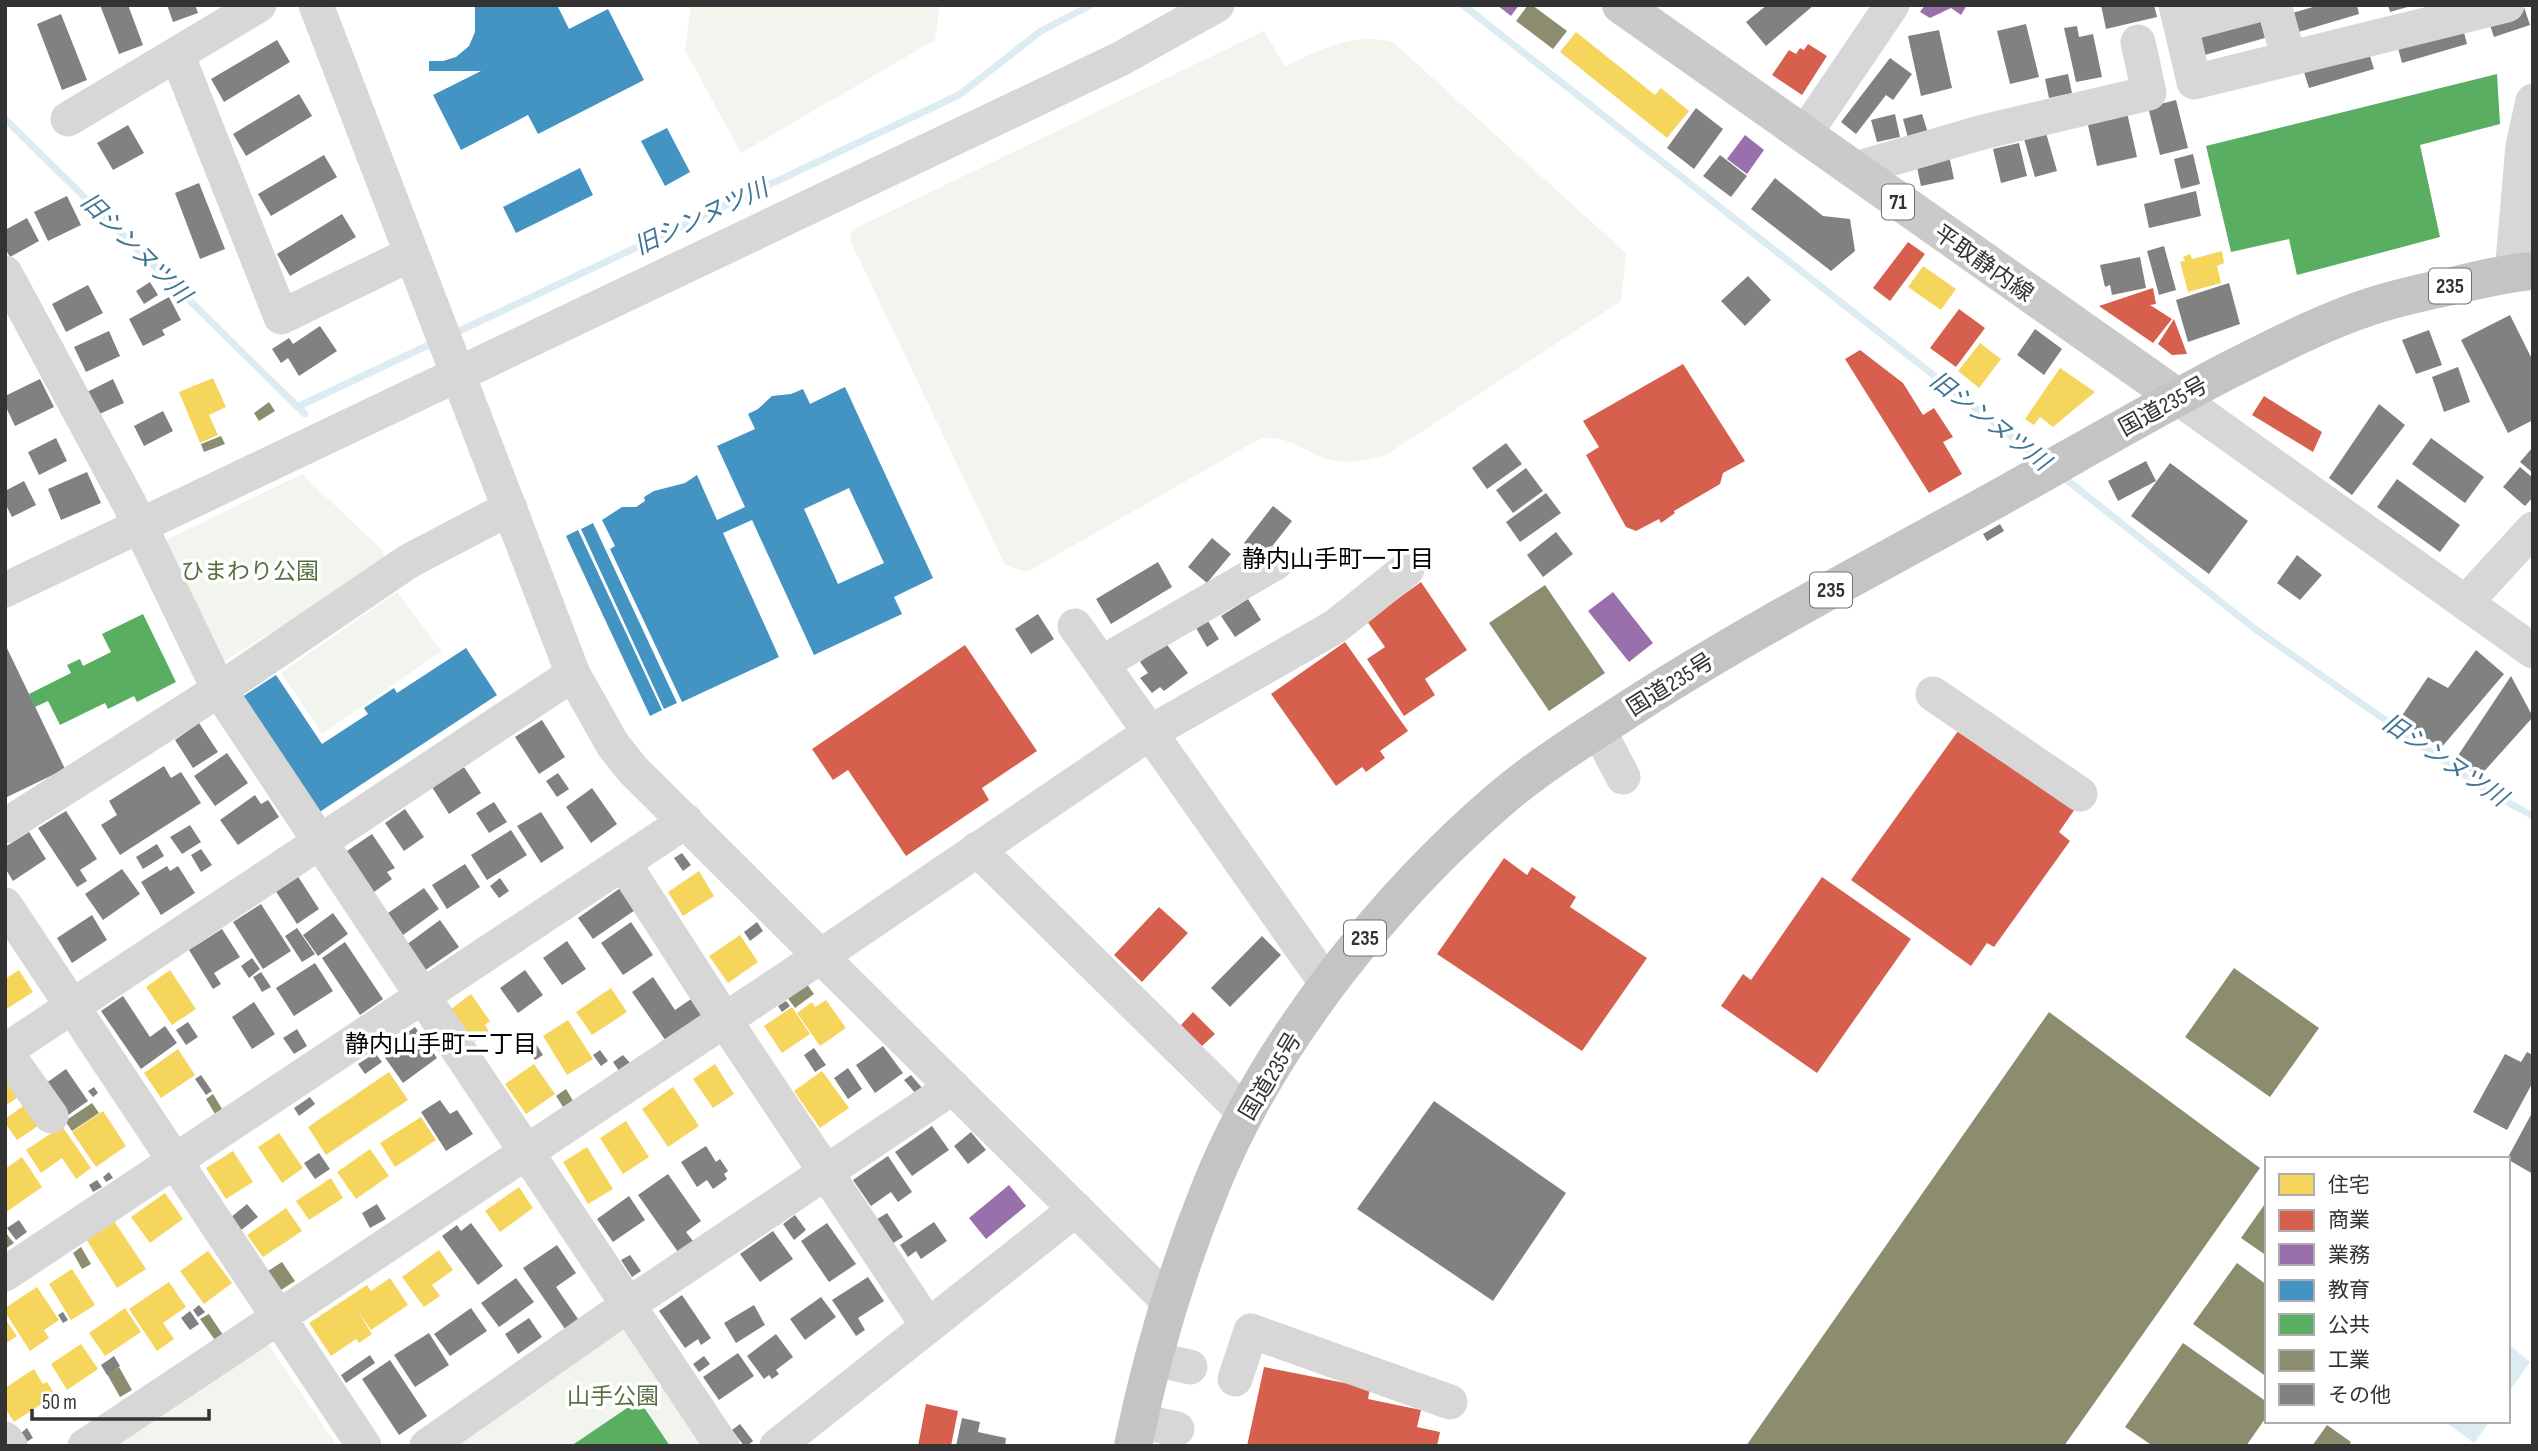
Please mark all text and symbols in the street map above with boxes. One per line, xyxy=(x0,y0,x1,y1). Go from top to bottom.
water label: 旧シンヌツ川 xyxy=(630,173,775,261)
road number: 71 xyxy=(1882,184,1914,220)
water label: 旧シンヌツ川 xyxy=(74,187,199,312)
street label: 平取静内線 xyxy=(1928,219,2039,308)
road number: 235 xyxy=(2429,268,2471,304)
water label: 旧シンヌツ川 xyxy=(1924,366,2058,479)
street label: 国道235号 xyxy=(2114,371,2213,443)
district label: 静内山手町一丁目 xyxy=(1242,545,1434,574)
park label: ひまわり公園 xyxy=(181,558,319,586)
road number: 235 xyxy=(1810,572,1852,608)
street label: 国道235号 xyxy=(1622,647,1719,723)
water label: 旧シンヌツ川 xyxy=(2377,708,2515,814)
road number: 235 xyxy=(1344,920,1386,956)
street label: 国道235号 xyxy=(1234,1028,1308,1125)
district label: 静内山手町二丁目 xyxy=(345,1030,537,1059)
legend xyxy=(2265,1157,2510,1423)
text: 住宅 xyxy=(2328,1173,2370,1198)
text: 商業 xyxy=(2328,1208,2370,1233)
text: 業務 xyxy=(2328,1243,2370,1268)
text: 教育 xyxy=(2328,1278,2370,1303)
text: 公共 xyxy=(2328,1313,2370,1338)
text: 工業 xyxy=(2328,1348,2370,1373)
scale bar xyxy=(32,1378,208,1422)
park label: 山手公園 xyxy=(567,1383,659,1411)
text: その他 xyxy=(2328,1383,2391,1408)
text: 50 m xyxy=(42,1390,77,1415)

